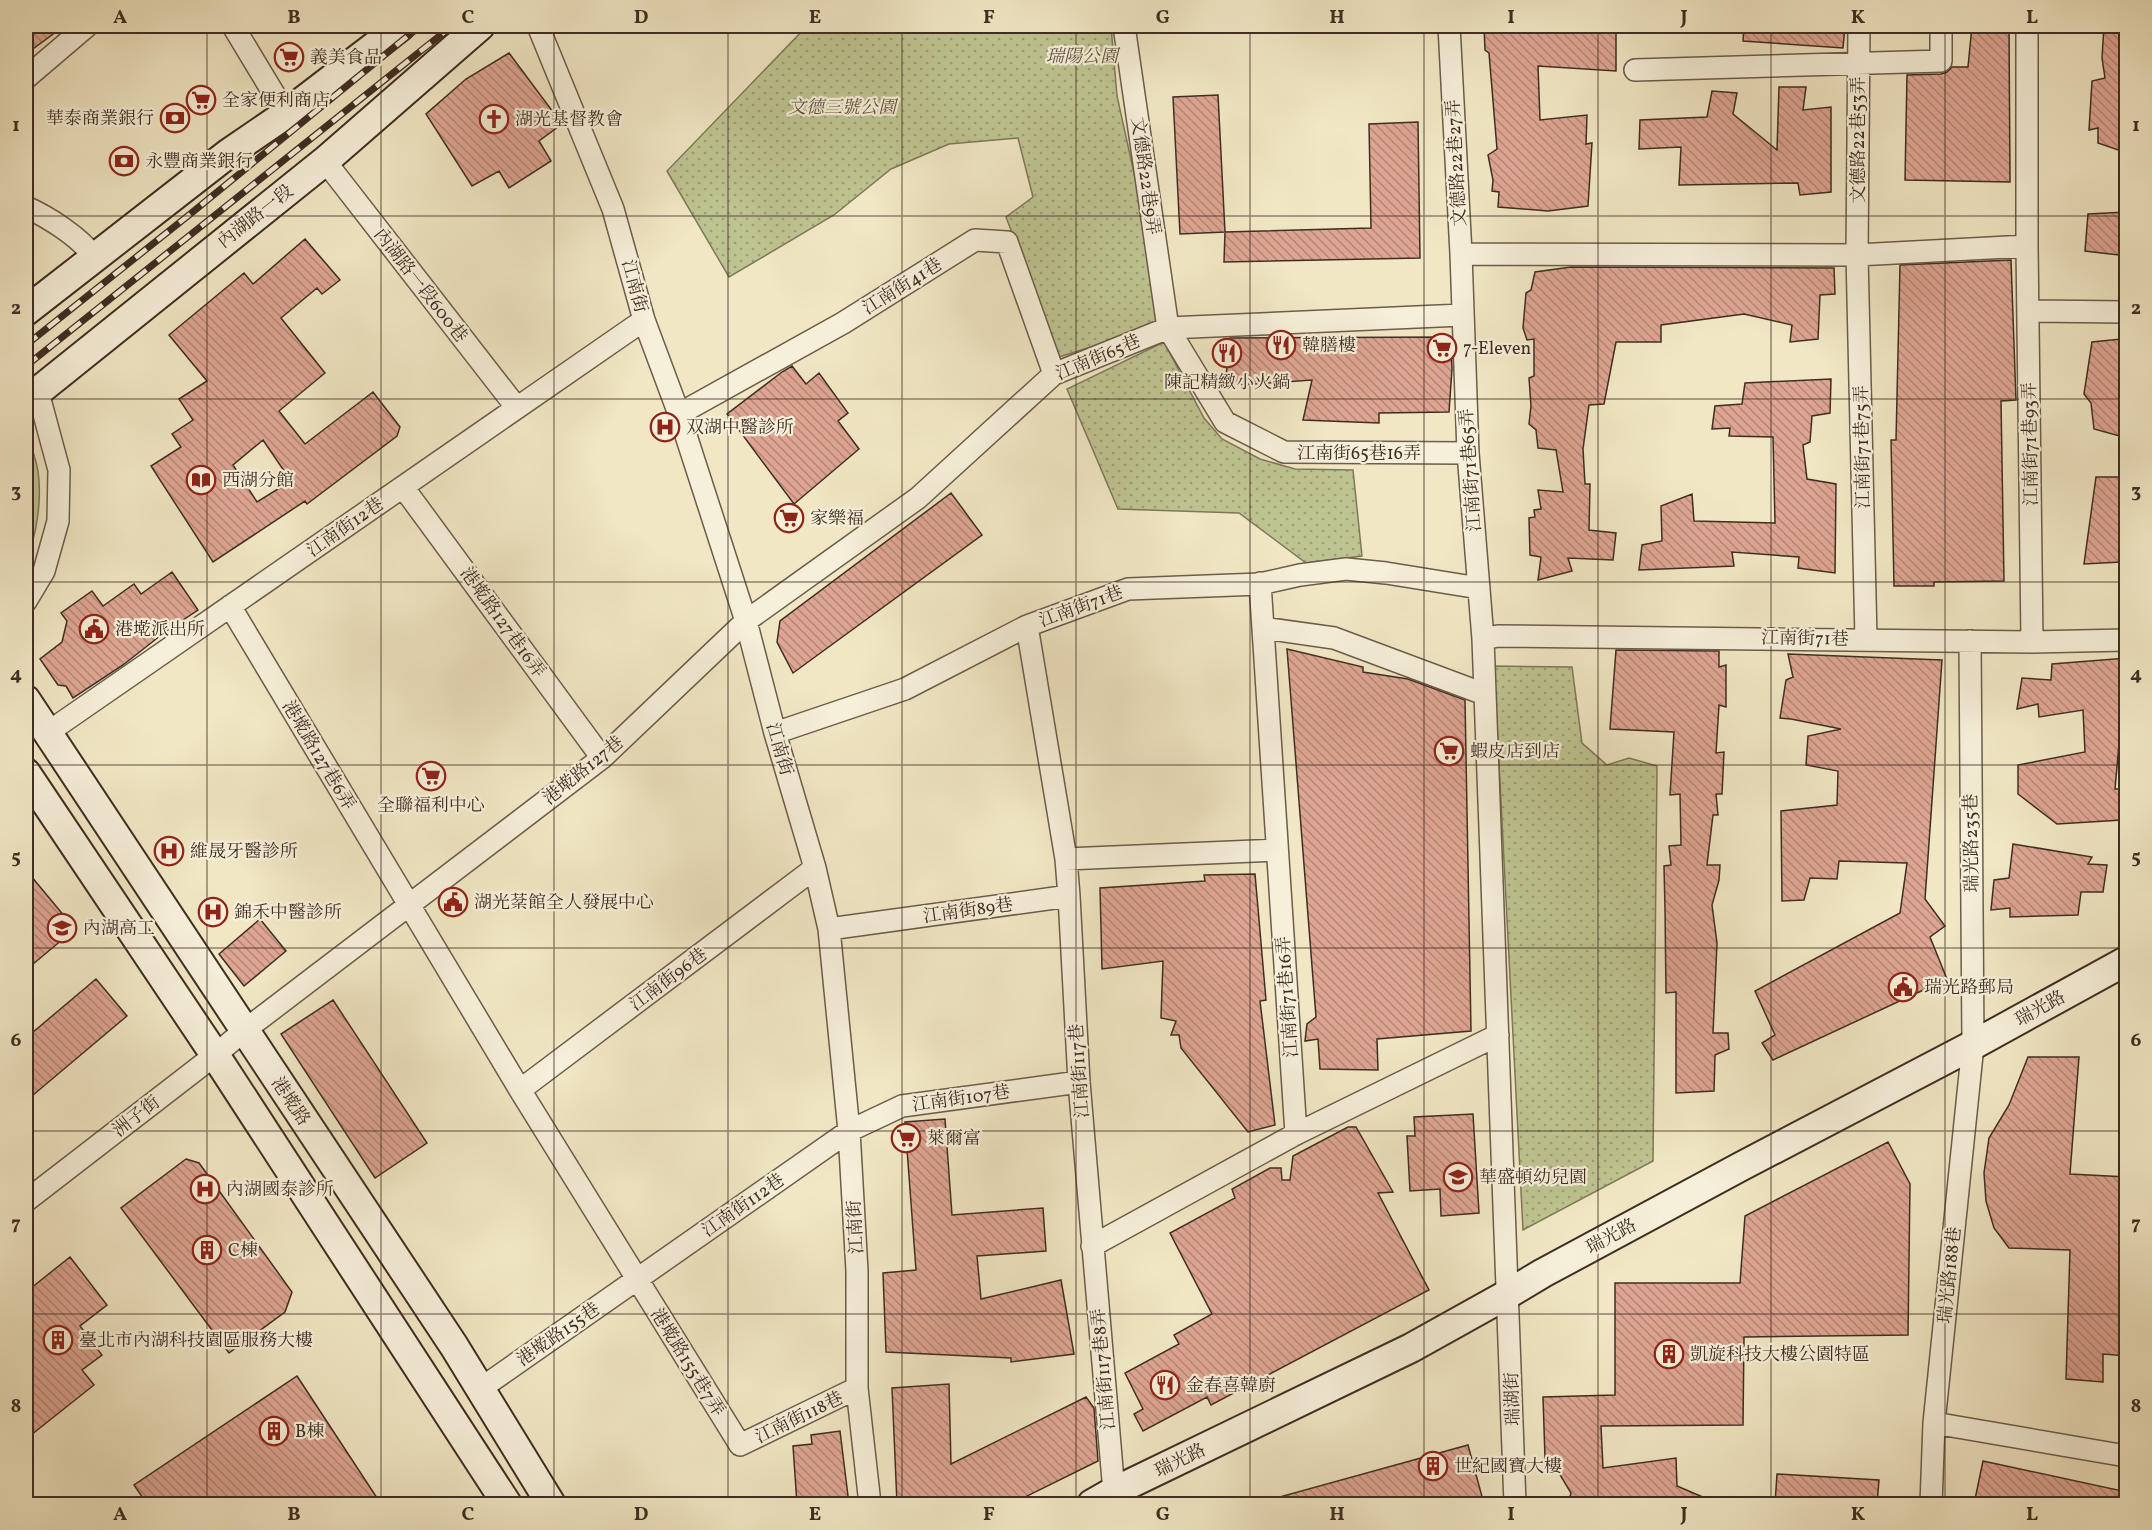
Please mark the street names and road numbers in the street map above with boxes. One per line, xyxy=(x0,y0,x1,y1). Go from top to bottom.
street label: 文德路22巷53弄 xyxy=(1847,76,1872,204)
street label: 文德路22巷27弄 xyxy=(1442,99,1473,227)
street label: 文德路22巷9弄 xyxy=(1124,116,1165,237)
street label: 內湖路一段 xyxy=(213,180,299,255)
street label: 內湖路一段600巷 xyxy=(367,223,472,348)
street label: 江南街41巷 xyxy=(858,253,947,322)
street label: 江南街 xyxy=(614,257,653,316)
street label: 江南街65巷 xyxy=(1052,329,1145,387)
street label: 江南街71巷93弄 xyxy=(2018,382,2045,506)
street label: 江南街71巷75弄 xyxy=(1850,385,1877,509)
street label: 江南街71巷65弄 xyxy=(1455,407,1488,532)
street label: 江南街65巷16弄 xyxy=(1297,442,1421,467)
street label: 江南街12巷 xyxy=(302,493,389,564)
street label: 港墘路127巷16弄 xyxy=(453,563,550,683)
street label: 江南街71巷 xyxy=(1036,581,1127,634)
street label: 江南街71巷 xyxy=(1761,626,1849,653)
street label: 港墘路127巷6弄 xyxy=(275,696,360,815)
street label: 江南街 xyxy=(759,720,798,779)
street label: 港墘路127巷 xyxy=(538,731,629,811)
street label: 瑞光路235巷 xyxy=(1959,793,1986,893)
street label: 江南街89巷 xyxy=(922,893,1015,930)
street label: 江南街71巷16弄 xyxy=(1272,935,1305,1059)
street label: 江南街96巷 xyxy=(625,943,713,1018)
street label: 瑞光路 xyxy=(2011,985,2070,1033)
street label: 江南街117巷 xyxy=(1065,1023,1096,1119)
street label: 港墘路 xyxy=(264,1072,315,1131)
street label: 江南街107巷 xyxy=(911,1080,1012,1119)
street label: 洲子街 xyxy=(108,1091,166,1144)
street label: 江南街112巷 xyxy=(698,1169,790,1244)
street label: 江南街 xyxy=(843,1199,870,1255)
street label: 瑞光路 xyxy=(1582,1214,1641,1261)
street label: 瑞光路188巷 xyxy=(1933,1225,1968,1325)
street label: 港墘路155巷 xyxy=(512,1297,605,1373)
street label: 港墘路155巷7弄 xyxy=(644,1304,730,1422)
street label: 江南街117巷8弄 xyxy=(1087,1307,1122,1431)
street label: 瑞湖街 xyxy=(1500,1372,1527,1426)
street label: 江南街118巷 xyxy=(751,1386,848,1450)
street label: 瑞光路 xyxy=(1151,1438,1210,1484)

